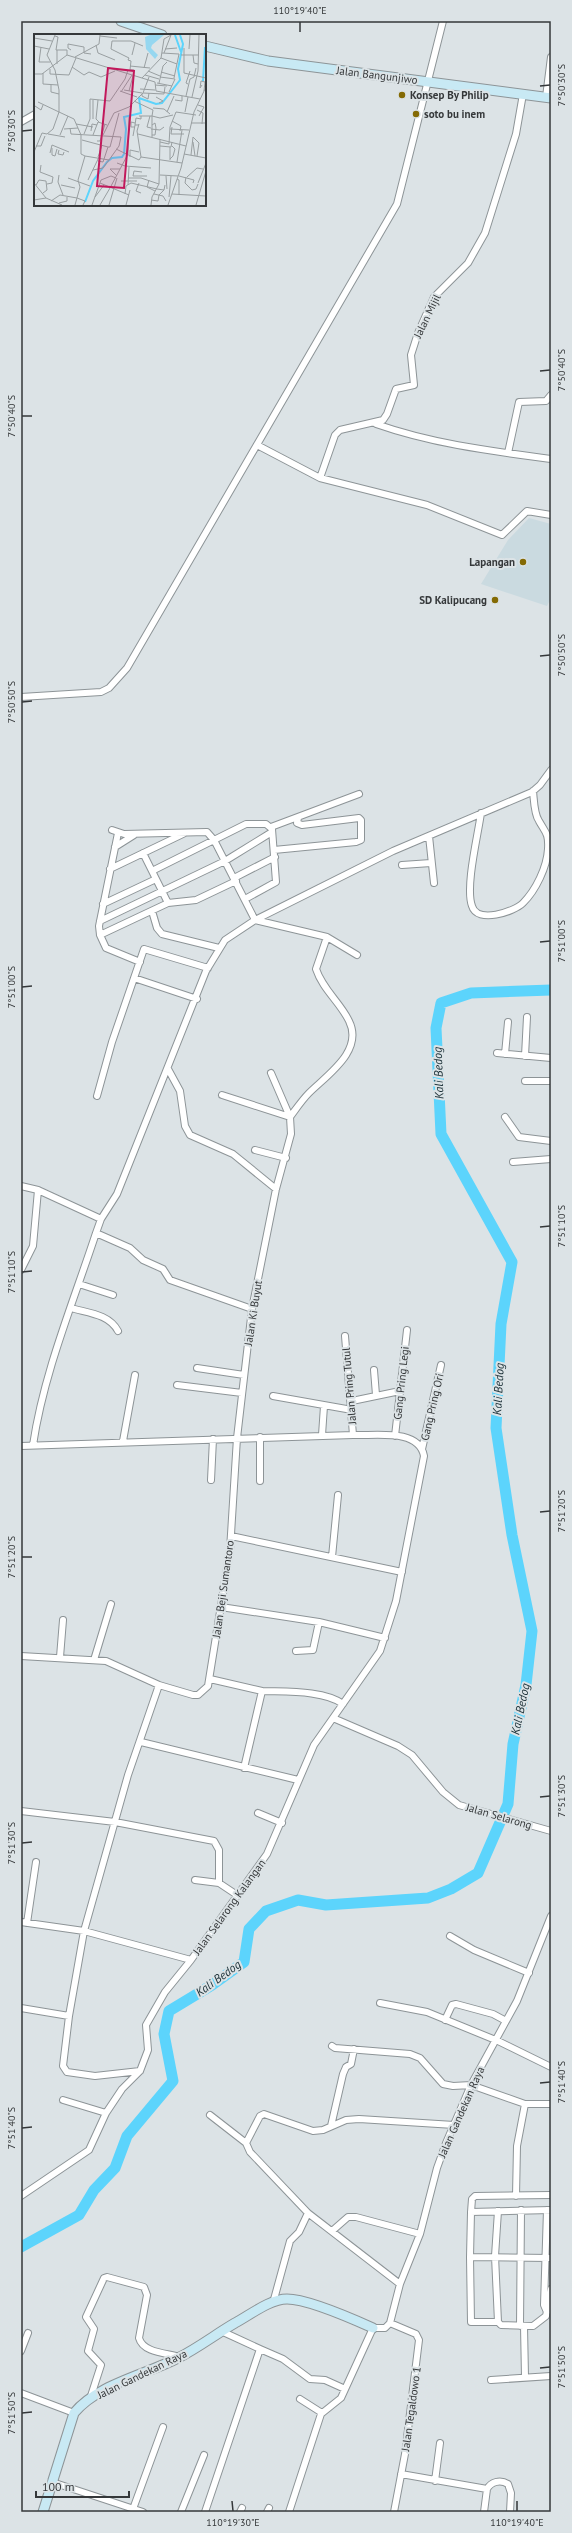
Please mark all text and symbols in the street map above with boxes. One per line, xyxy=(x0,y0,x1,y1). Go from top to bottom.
text: 110°19'40"E xyxy=(273,4,327,17)
inset map xyxy=(34,34,206,206)
street label: Jalan Bangunjiwo xyxy=(335,63,419,87)
text: 7°50'30"S xyxy=(555,64,568,106)
place label: Konsep By Philip xyxy=(410,88,489,102)
marker: Konsep By Philip xyxy=(397,90,407,100)
place label: soto bu inem xyxy=(424,107,485,121)
marker: soto bu inem xyxy=(411,109,421,119)
text: 7°50'30"S xyxy=(5,110,18,152)
street label: Jalan Mijil xyxy=(410,291,444,341)
text: 7°50'40"S xyxy=(555,349,568,391)
text: 7°50'40"S xyxy=(5,395,18,437)
place label: Lapangan xyxy=(469,555,515,569)
marker: Lapangan xyxy=(518,557,528,567)
place label: SD Kalipucang xyxy=(419,593,487,607)
marker: SD Kalipucang xyxy=(490,595,500,605)
text: 7°50'50"S xyxy=(555,634,568,676)
text: 7°50'50"S xyxy=(5,681,18,723)
text: 7°51'00"S xyxy=(555,920,568,962)
text: 7°51'00"S xyxy=(5,966,18,1008)
water label: Kali Bedog xyxy=(430,1047,446,1099)
text: 7°51'10"S xyxy=(555,1205,568,1247)
text: 7°51'10"S xyxy=(5,1251,18,1293)
street label: Jalan Ki Buyut xyxy=(241,1279,265,1348)
street label: Jalan Pring Tutul xyxy=(339,1346,359,1426)
street label: Gang Pring Legi xyxy=(390,1346,412,1420)
water label: Kali Bedog xyxy=(489,1362,507,1416)
street label: Gang Pring Ori xyxy=(417,1372,447,1442)
text: 7°51'20"S xyxy=(555,1490,568,1532)
text: 7°51'20"S xyxy=(5,1536,18,1578)
street label: Jalan Beji Sumantoro xyxy=(209,1539,237,1640)
water label: Kali Bedog xyxy=(507,1682,533,1736)
text: 7°51'30"S xyxy=(555,1775,568,1817)
street label: Jalan Selarong xyxy=(463,1800,534,1832)
text: 7°51'30"S xyxy=(5,1822,18,1864)
street label: Jalan Selarong Kalangan xyxy=(189,1856,268,1958)
water label: Kali Bedog xyxy=(192,1957,244,1999)
text: 7°51'40"S xyxy=(555,2061,568,2103)
street label: Jalan Gandekan Raya xyxy=(434,2064,487,2161)
text: 7°51'40"S xyxy=(5,2107,18,2149)
street label: Jalan Gandekan Raya xyxy=(94,2346,189,2402)
text: 7°51'50"S xyxy=(555,2346,568,2388)
street label: Jalan Tegaldowo 1 xyxy=(398,2366,424,2453)
text: 7°51'50"S xyxy=(5,2392,18,2434)
scale bar xyxy=(36,2473,129,2499)
text: 100 m xyxy=(42,2479,75,2494)
text: 110°19'30"E xyxy=(206,2516,260,2529)
text: 110°19'40"E xyxy=(490,2516,544,2529)

